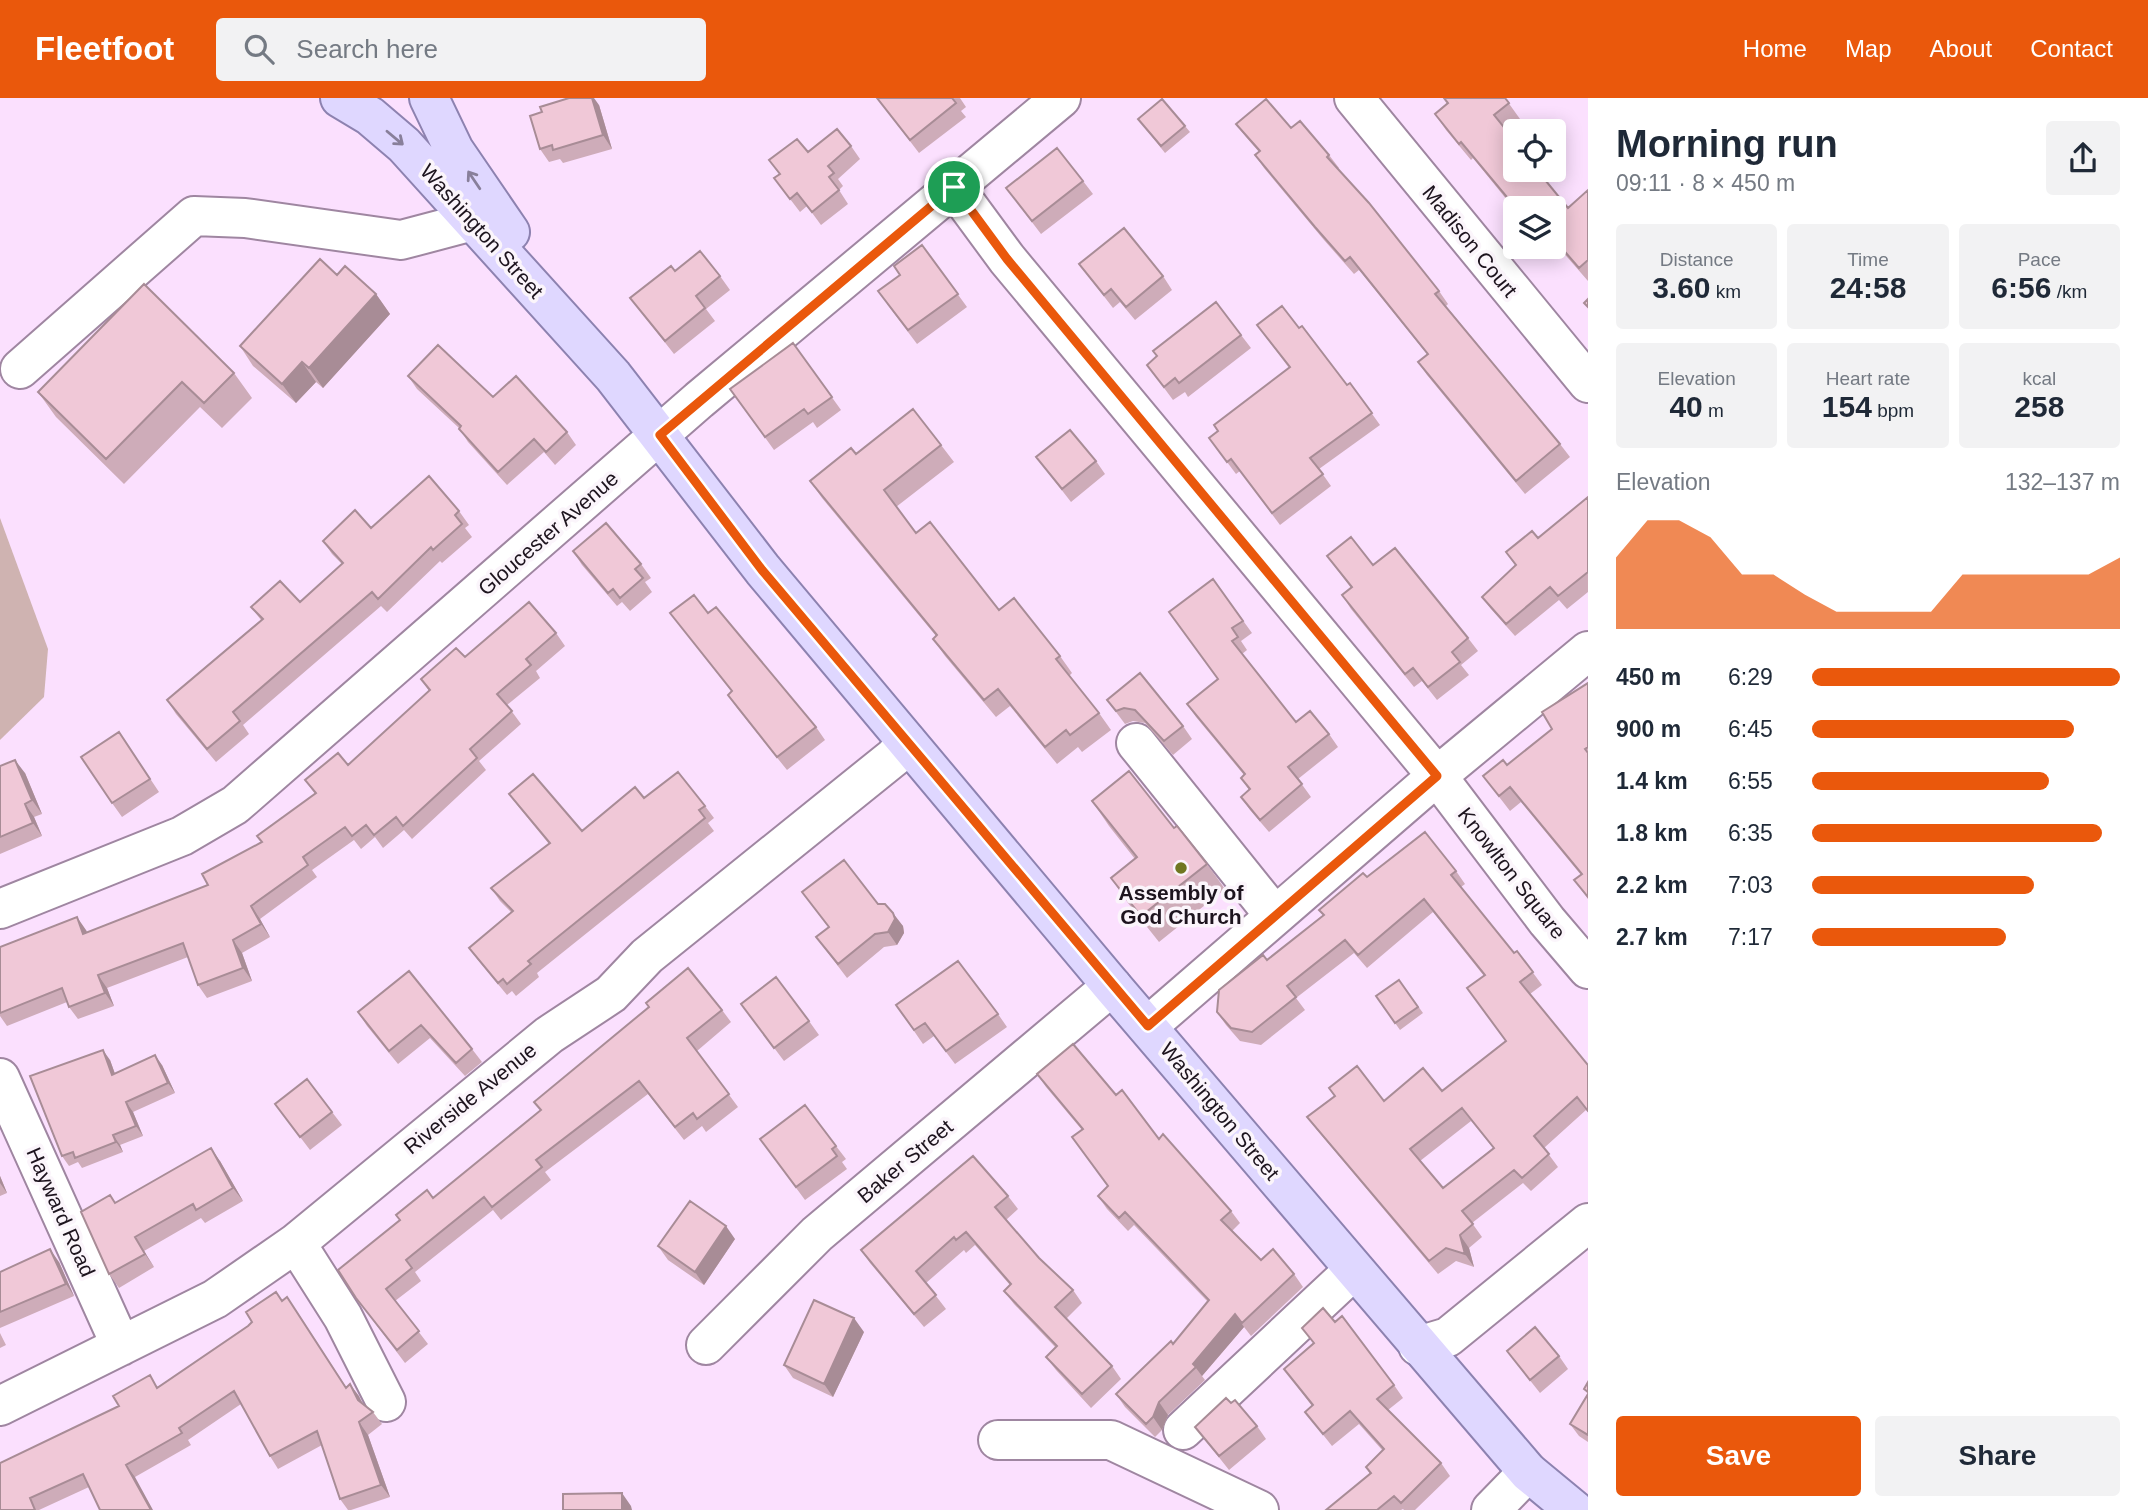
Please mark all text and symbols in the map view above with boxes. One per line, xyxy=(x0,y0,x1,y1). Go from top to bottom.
search box xyxy=(216,18,706,81)
text: Fleetfoot xyxy=(35,30,174,67)
icon: search xyxy=(240,30,278,68)
text: Search here xyxy=(296,34,438,64)
text: Home xyxy=(1743,35,1807,62)
text: Map xyxy=(1845,35,1892,62)
text: About xyxy=(1930,35,1992,62)
text: Contact xyxy=(2030,35,2113,62)
map controls xyxy=(1503,119,1566,259)
button: locate xyxy=(1503,119,1566,182)
button: share xyxy=(2046,121,2120,195)
text: Morning run xyxy=(1616,123,1838,165)
one-way arrow xyxy=(386,130,404,146)
pin xyxy=(924,157,984,217)
street label: Washington Street xyxy=(416,159,548,303)
icon: arrive xyxy=(935,168,973,206)
text: 09:11 · 8 × 450 m xyxy=(1616,170,1795,196)
one-way arrow xyxy=(467,171,481,190)
street label: Madison Court xyxy=(1418,181,1522,301)
button: layers xyxy=(1503,196,1566,259)
text: Distance xyxy=(1660,249,1734,270)
text: Time xyxy=(1847,249,1889,270)
text: Pace xyxy=(2018,249,2061,270)
text: 3.60 xyxy=(1652,271,1711,304)
text: 24:58 xyxy=(1830,271,1906,304)
text: 6:56 xyxy=(1991,271,2051,304)
text: km xyxy=(1711,281,1741,302)
text: /km xyxy=(2051,281,2087,302)
text: Elevation xyxy=(1658,368,1736,389)
text: Heart rate xyxy=(1826,368,1910,389)
text: kcal xyxy=(2022,368,2056,389)
text: 40 xyxy=(1669,390,1703,423)
text: 154 xyxy=(1822,390,1872,423)
text: 258 xyxy=(2014,390,2064,423)
text: m xyxy=(1703,400,1724,421)
text: bpm xyxy=(1872,400,1914,421)
street label: Gloucester Avenue xyxy=(474,466,622,600)
text: Elevation xyxy=(1616,469,1711,495)
text: 132–137 m xyxy=(2005,469,2120,495)
text: 450 m xyxy=(1616,664,1681,690)
text: 6:29 xyxy=(1728,664,1773,690)
text: 900 m xyxy=(1616,716,1681,742)
text: 6:45 xyxy=(1728,716,1773,742)
text: 1.4 km xyxy=(1616,768,1688,794)
text: 6:55 xyxy=(1728,768,1773,794)
street label: Knowlton Square xyxy=(1454,803,1570,943)
text: 1.8 km xyxy=(1616,820,1688,846)
text: 6:35 xyxy=(1728,820,1773,846)
marker: Assembly of God Church xyxy=(1173,860,1189,876)
text: 2.2 km xyxy=(1616,872,1688,898)
text: 7:03 xyxy=(1728,872,1773,898)
place label: Assembly of God Church xyxy=(1119,881,1244,928)
text: 2.7 km xyxy=(1616,924,1688,950)
text: 7:17 xyxy=(1728,924,1773,950)
street label: Riverside Avenue xyxy=(399,1038,541,1158)
street label: Washington Street xyxy=(1156,1038,1284,1184)
street label: Baker Street xyxy=(853,1115,957,1207)
street label: Hayward Road xyxy=(22,1144,100,1280)
button: Save xyxy=(1616,1416,1861,1496)
button: Share xyxy=(1875,1416,2120,1496)

